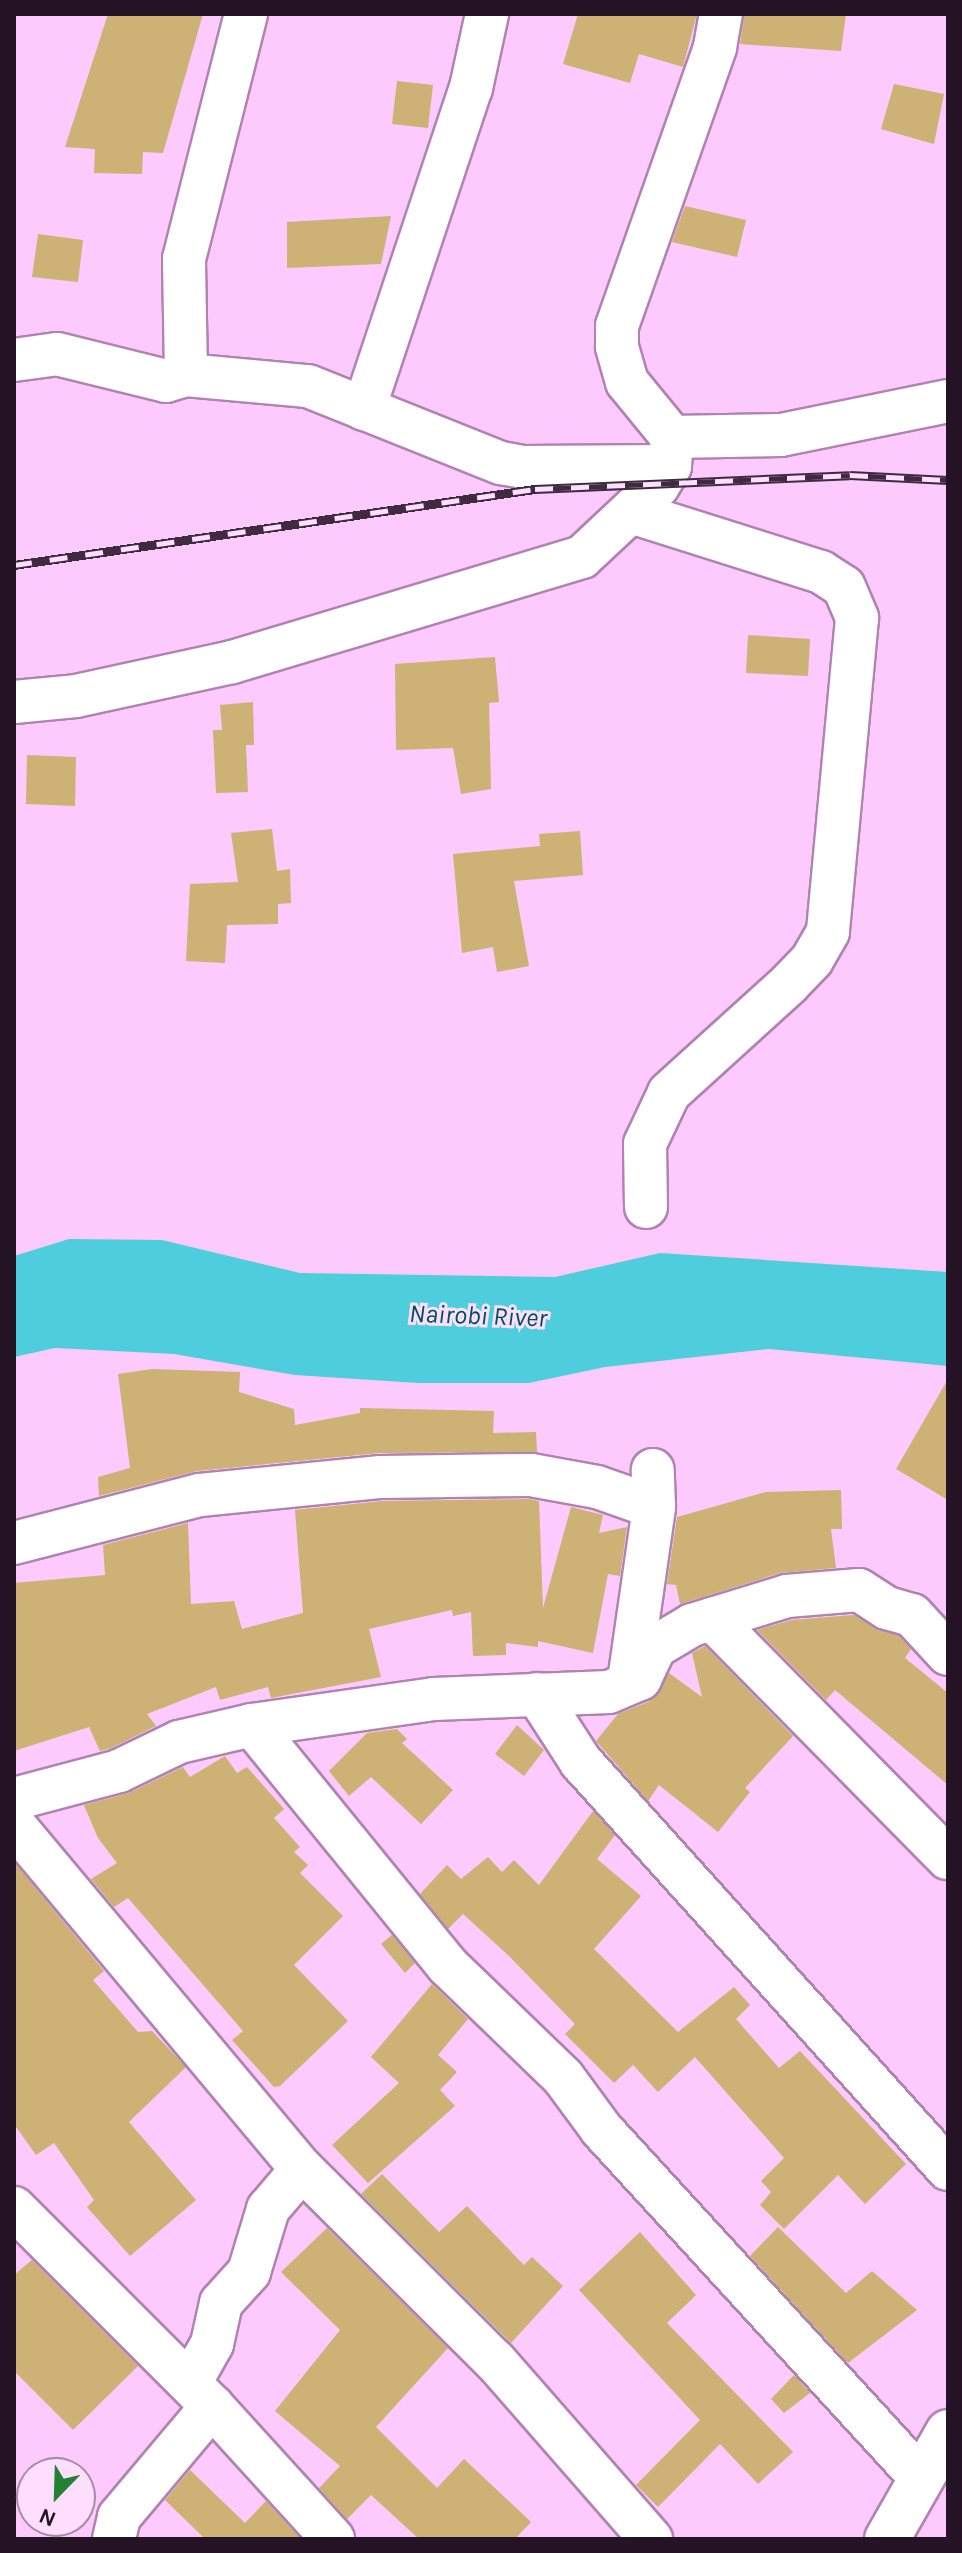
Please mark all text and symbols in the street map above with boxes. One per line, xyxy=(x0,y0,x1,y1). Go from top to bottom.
water label: Nairobi River xyxy=(408,1298,548,1334)
north arrow xyxy=(16,2457,96,2537)
text: N xyxy=(35,2502,60,2532)

